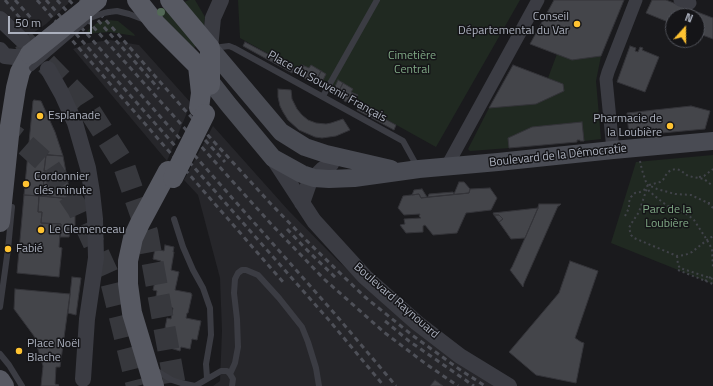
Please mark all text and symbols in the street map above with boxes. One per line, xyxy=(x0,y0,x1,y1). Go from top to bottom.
scale bar xyxy=(10,8,94,34)
north arrow xyxy=(665,8,705,48)
text: N xyxy=(683,9,695,27)
place label: Conseil Départemental du Var xyxy=(458,10,569,38)
text: 50 m xyxy=(15,13,41,32)
marker: Conseil Départemental du Var xyxy=(572,19,582,29)
street label: Place du Souvenir Français xyxy=(265,48,389,126)
park label: Cimetière Central xyxy=(388,49,436,77)
place label: Esplanade xyxy=(48,109,100,123)
marker: Esplanade xyxy=(35,111,45,121)
place label: Pharmacie de la Loubière xyxy=(593,112,662,140)
marker: Pharmacie de la Loubière xyxy=(665,121,675,131)
street label: Boulevard de la Démocratie xyxy=(488,142,628,170)
place label: Cordonnier clés minute xyxy=(34,170,92,198)
marker: Cordonnier clés minute xyxy=(21,179,31,189)
park label: Parc de la Loubière xyxy=(643,203,691,231)
place label: Le Clemenceau xyxy=(49,223,125,237)
marker: Le Clemenceau xyxy=(36,225,46,235)
place label: Fabié xyxy=(16,242,43,256)
marker: Fabié xyxy=(3,244,13,254)
street label: Boulevard Raynouard xyxy=(350,260,442,342)
place label: Place Noël Blache xyxy=(27,337,80,365)
marker: Place Noël Blache xyxy=(14,346,24,356)

